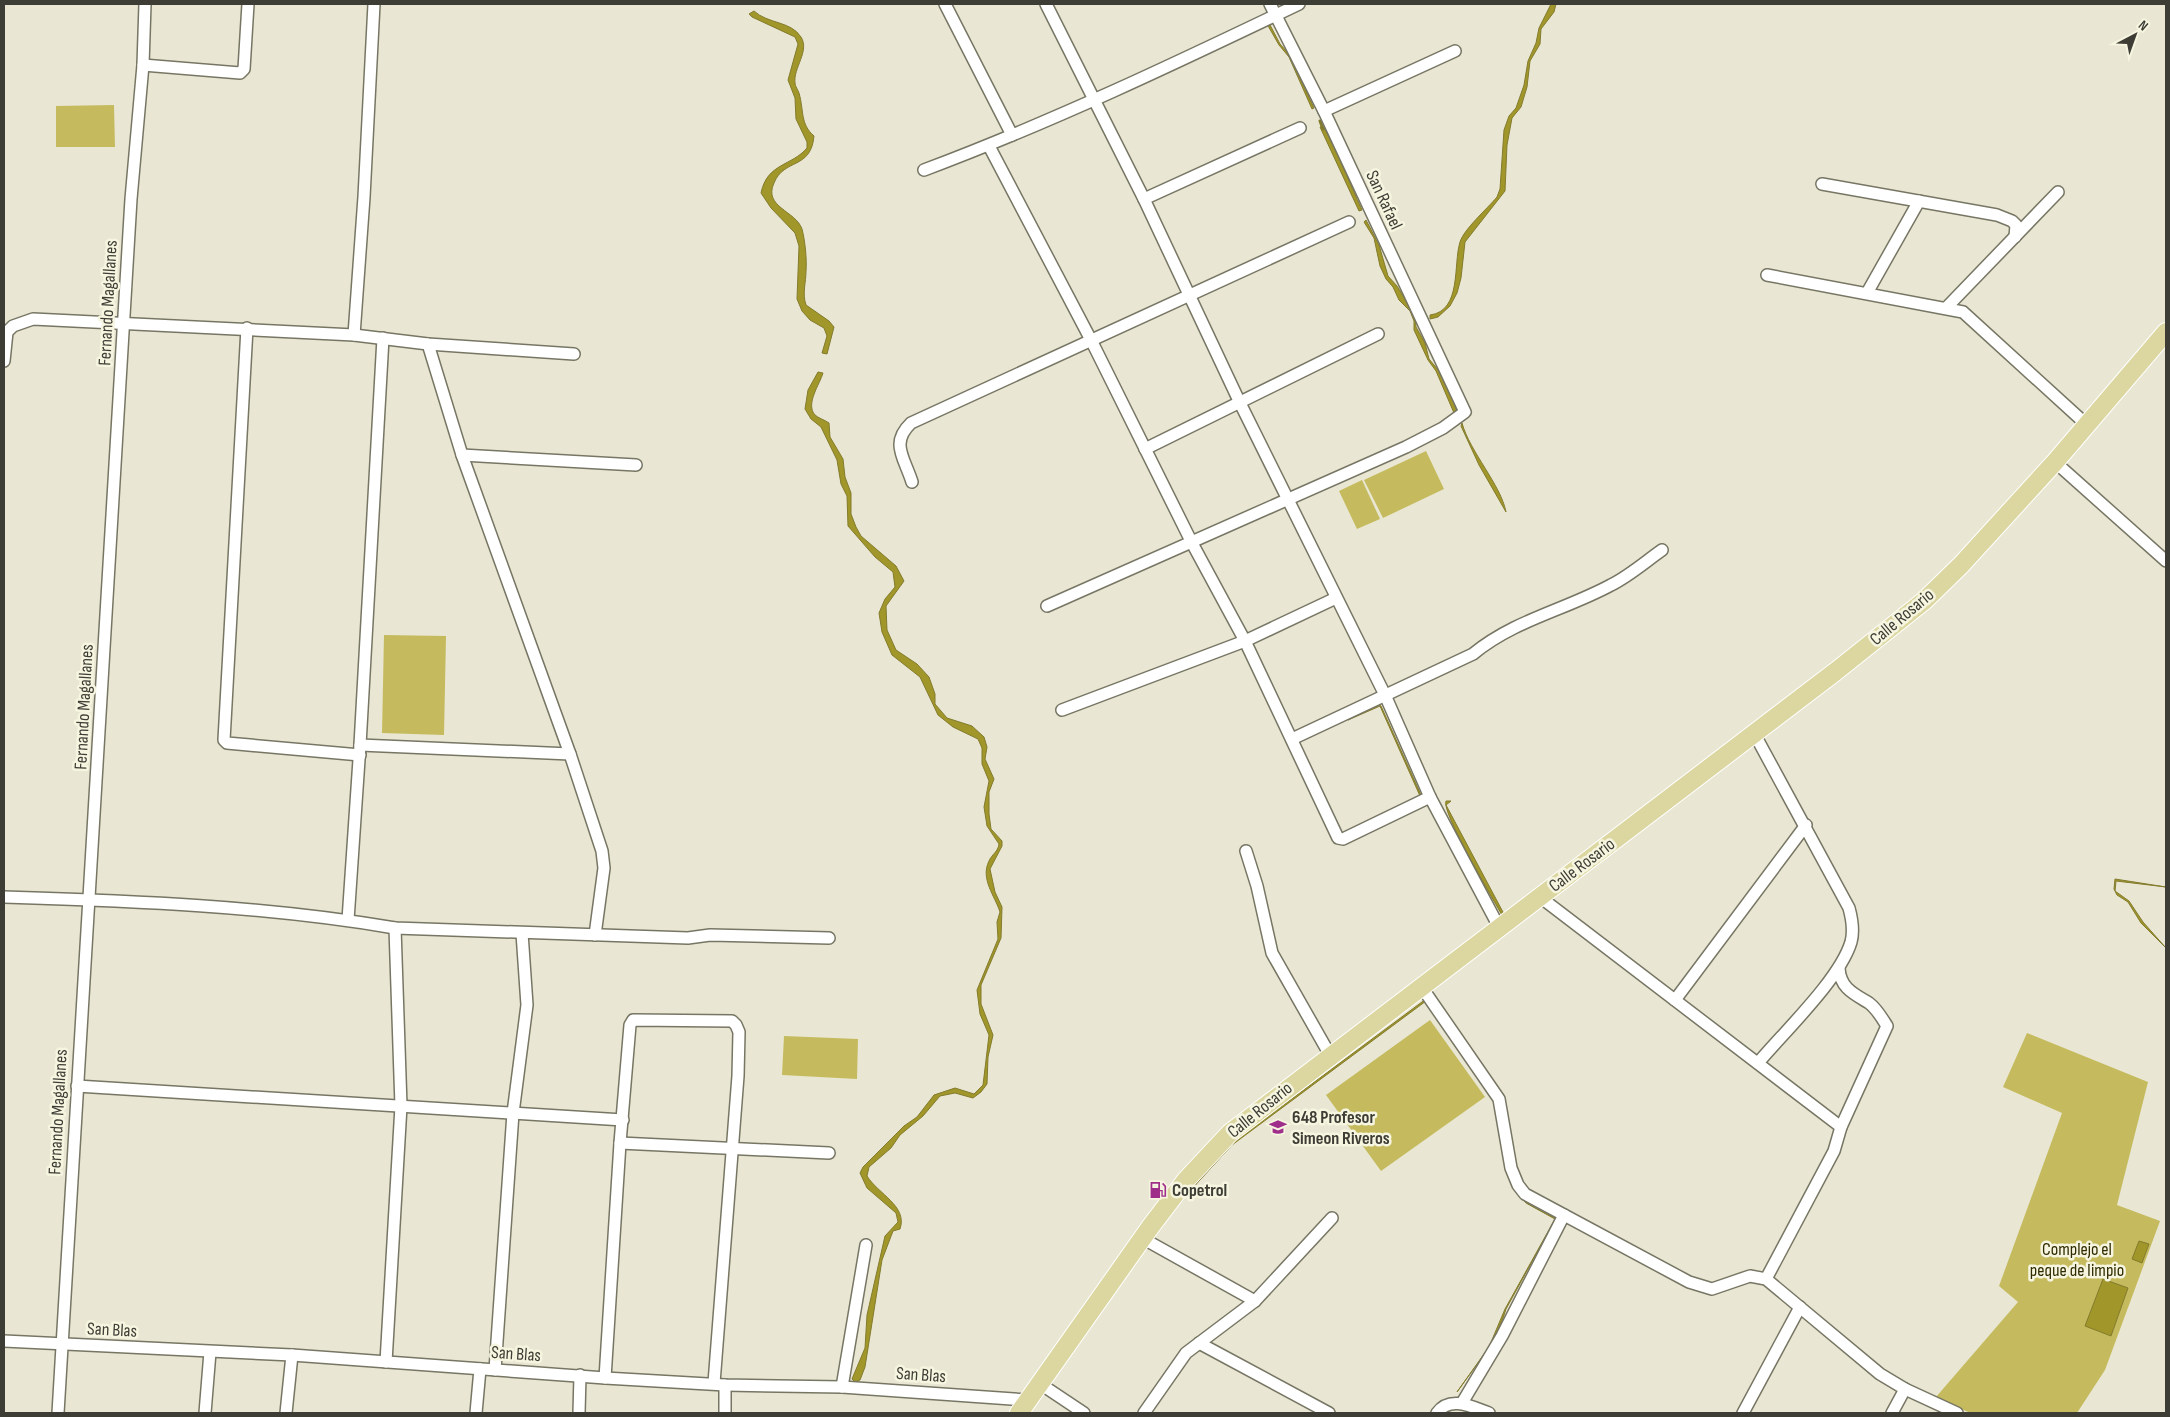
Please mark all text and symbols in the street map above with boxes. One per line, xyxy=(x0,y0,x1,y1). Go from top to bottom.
north arrow xyxy=(2110,10,2160,60)
text: N xyxy=(2135,17,2152,34)
street label: San Rafael xyxy=(1361,167,1407,233)
street label: Fernando Magallanes xyxy=(94,240,122,366)
street label: Calle Rosario xyxy=(1866,584,1938,650)
street label: Fernando Magallanes xyxy=(70,644,98,770)
street label: Calle Rosario xyxy=(1545,833,1619,897)
street label: Fernando Magallanes xyxy=(44,1049,72,1175)
street label: Calle Rosario xyxy=(1223,1078,1297,1142)
place label: 648 Profesor Simeon Riveros xyxy=(1292,1107,1390,1149)
school or university icon: 648 Profesor Simeon Riveros xyxy=(1268,1117,1288,1137)
fuel station icon: Copetrol xyxy=(1148,1180,1168,1200)
place label: Copetrol xyxy=(1172,1180,1227,1201)
park label: Complejo el peque de limpio xyxy=(2030,1239,2124,1281)
street label: San Blas xyxy=(87,1318,137,1342)
street label: San Blas xyxy=(490,1342,542,1366)
street label: San Blas xyxy=(895,1363,947,1387)

